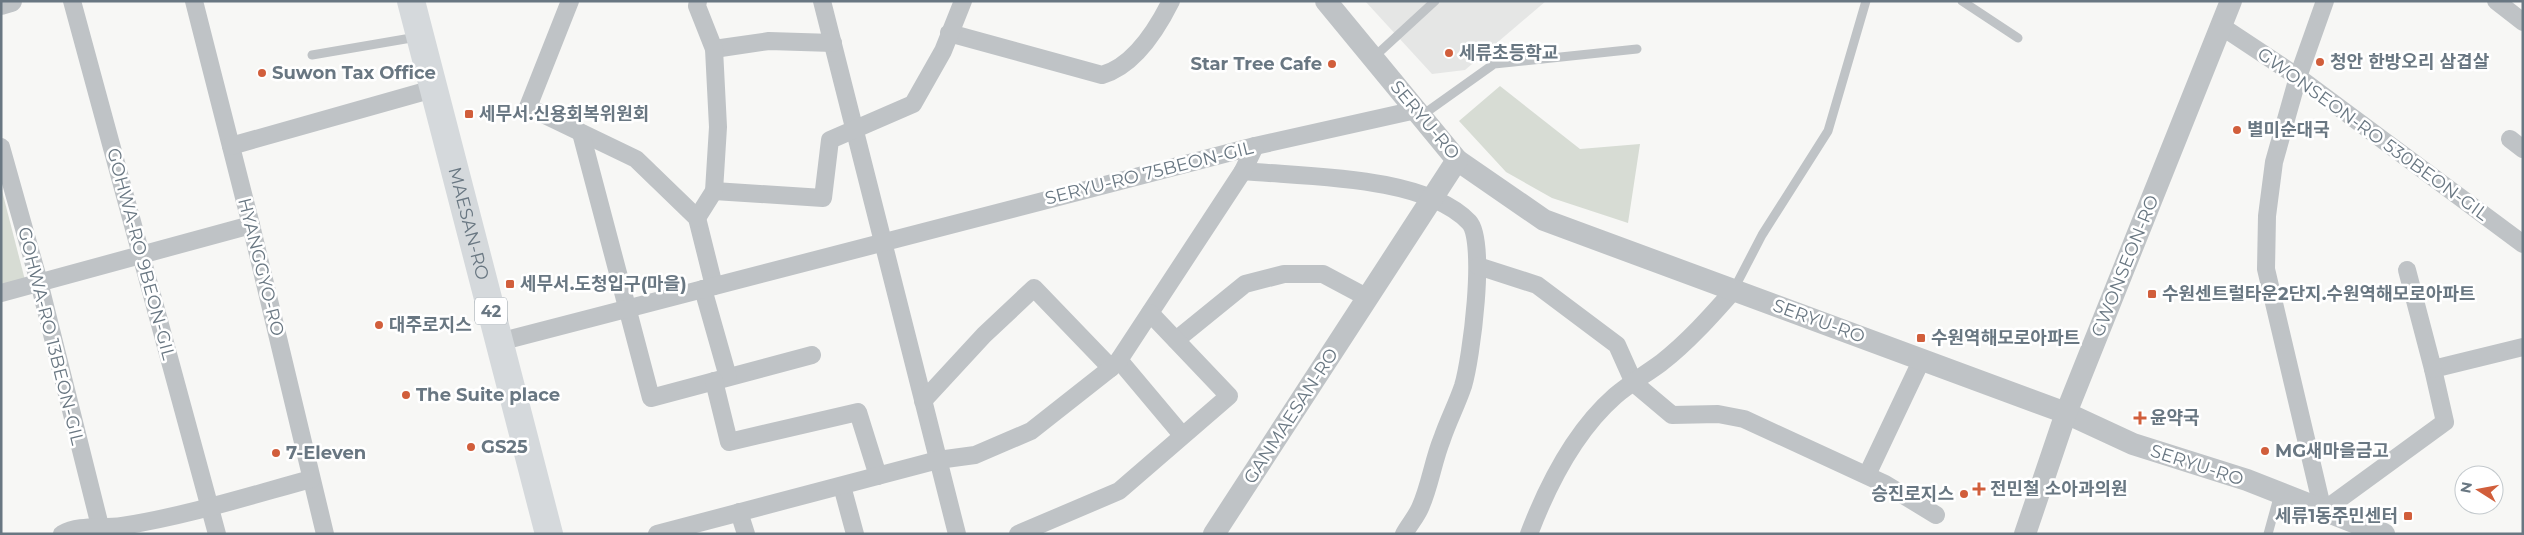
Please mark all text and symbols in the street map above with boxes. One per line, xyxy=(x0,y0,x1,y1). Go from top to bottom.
place label: 세류초등학교 xyxy=(1459,42,1558,64)
street label: GWONSEON-RO 530BEON-GIL xyxy=(2253,43,2493,225)
marker: 세류초등학교 xyxy=(1443,47,1455,59)
place label: 청안 한방오리 삼겹살 xyxy=(2330,51,2490,73)
place label: Star Tree Cafe xyxy=(1190,53,1322,75)
marker: 청안 한방오리 삼겹살 xyxy=(2314,56,2326,68)
marker: Star Tree Cafe xyxy=(1326,58,1338,70)
place label: Suwon Tax Office xyxy=(272,62,436,84)
marker: Suwon Tax Office xyxy=(256,67,268,79)
street label: SERYU-RO xyxy=(1386,76,1464,164)
place label: 세무서.신용회복위원회 xyxy=(479,103,649,125)
marker: 세무서.신용회복위원회 xyxy=(463,108,475,120)
place label: 별미순대국 xyxy=(2247,119,2330,141)
marker: 별미순대국 xyxy=(2231,124,2243,136)
street label: SERYU-RO 75BEON-GIL xyxy=(1043,136,1256,210)
street label: GOHWA-RO 9BEON-GIL xyxy=(102,146,180,363)
street label: MAESAN-RO xyxy=(443,165,494,282)
street label: GWONSEON-RO xyxy=(2087,192,2163,340)
street label: HYANGGYO-RO xyxy=(233,196,289,338)
street label: GOHWA-RO 13BEON-GIL xyxy=(13,225,89,448)
place label: 세무서.도청입구(마을) xyxy=(520,273,687,295)
marker: 세무서.도청입구(마을) xyxy=(504,278,516,290)
place label: 수원센트럴타운2단지.수원역해모로아파트 xyxy=(2162,283,2475,305)
marker: 수원센트럴타운2단지.수원역해모로아파트 xyxy=(2146,288,2158,300)
street label: SERYU-RO xyxy=(1770,294,1868,348)
road number: 42 xyxy=(475,298,507,324)
place label: 대주로지스 xyxy=(389,314,472,336)
marker: 대주로지스 xyxy=(373,319,385,331)
place label: 수원역해모로아파트 xyxy=(1931,327,2080,349)
marker: 수원역해모로아파트 xyxy=(1915,332,1927,344)
street label: GANMAESAN-RO xyxy=(1239,344,1343,488)
place label: The Suite place xyxy=(416,384,560,406)
marker: The Suite place xyxy=(400,389,412,401)
place label: 윤약국 xyxy=(2150,407,2200,429)
marker: 윤약국 xyxy=(2134,412,2146,424)
place label: GS25 xyxy=(481,436,528,458)
street label: SERYU-RO xyxy=(2148,440,2246,490)
place label: MG새마을금고 xyxy=(2275,440,2389,462)
marker: GS25 xyxy=(465,441,477,453)
place label: 7-Eleven xyxy=(286,442,366,464)
marker: MG새마을금고 xyxy=(2259,445,2271,457)
marker: 7-Eleven xyxy=(270,447,282,459)
north arrow xyxy=(2454,465,2504,515)
place label: 전민철 소아과의원 xyxy=(1990,478,2128,500)
text: N xyxy=(2456,480,2476,495)
marker: 전민철 소아과의원 xyxy=(1972,482,1986,496)
place label: 승진로지스 xyxy=(1871,483,1954,505)
marker: 승진로지스 xyxy=(1958,488,1970,500)
place label: 세류1동주민센터 xyxy=(2275,505,2398,527)
marker: 세류1동주민센터 xyxy=(2402,510,2414,522)

